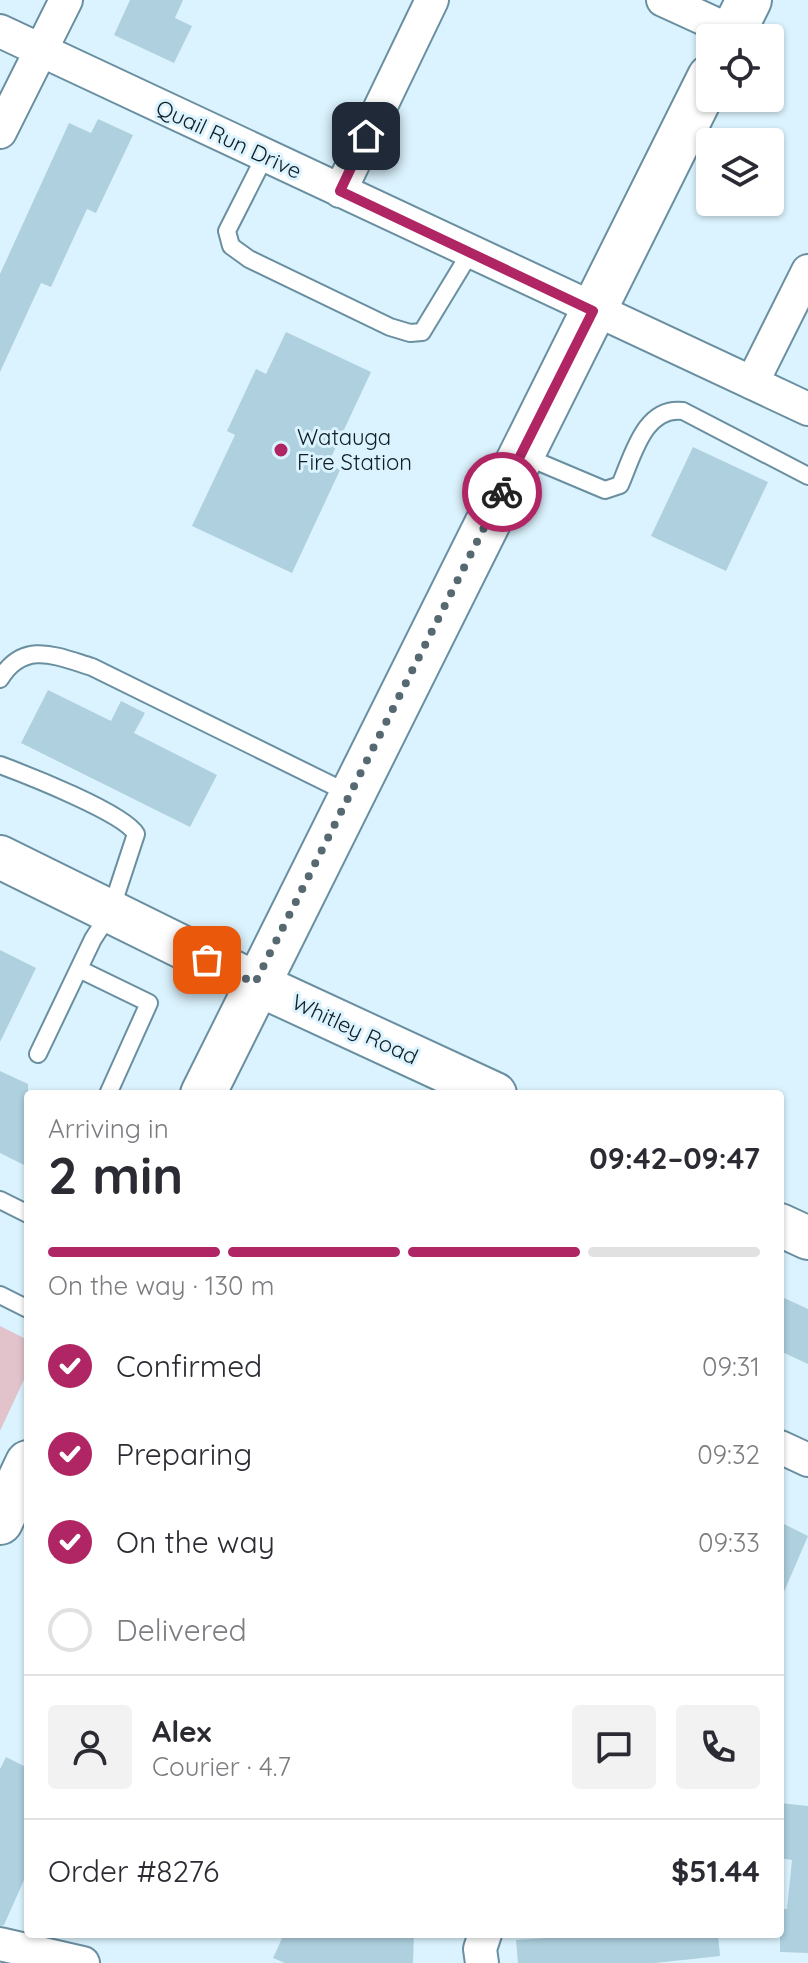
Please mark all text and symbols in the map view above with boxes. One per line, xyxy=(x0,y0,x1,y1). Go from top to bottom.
map controls xyxy=(696,24,784,216)
button: locate xyxy=(696,24,784,112)
street label: Quail Run Drive xyxy=(152,93,306,185)
pin xyxy=(332,102,400,170)
icon: home xyxy=(344,114,388,158)
button: layers xyxy=(696,128,784,216)
place label: Watauga Fire Station xyxy=(297,423,412,476)
marker: Watauga Fire Station xyxy=(272,441,290,459)
courier xyxy=(462,452,542,532)
icon: bike xyxy=(480,470,524,514)
pin xyxy=(173,926,241,994)
icon: bag xyxy=(185,938,229,982)
street label: Whitley Road xyxy=(287,988,423,1070)
text: Arriving in xyxy=(48,1112,169,1145)
text: 09:42–09:47 xyxy=(589,1139,760,1177)
text: 2 min xyxy=(48,1142,183,1207)
text: On the way · 130 m xyxy=(48,1269,274,1302)
icon: check xyxy=(48,1344,92,1388)
text: Confirmed xyxy=(116,1347,262,1385)
text: 09:31 xyxy=(702,1350,760,1383)
icon: check xyxy=(48,1432,92,1476)
text: Preparing xyxy=(116,1435,252,1473)
text: 09:32 xyxy=(697,1438,760,1471)
icon: check xyxy=(48,1520,92,1564)
text: On the way xyxy=(116,1523,275,1561)
text: 09:33 xyxy=(698,1526,760,1559)
text: Delivered xyxy=(116,1611,247,1649)
button: person xyxy=(48,1705,132,1789)
button: chat xyxy=(572,1705,656,1789)
button: phone xyxy=(676,1705,760,1789)
text: Alex xyxy=(152,1712,211,1750)
text: Courier · 4.7 xyxy=(152,1750,291,1783)
text: Order #8276 xyxy=(48,1852,219,1890)
text: $51.44 xyxy=(671,1852,760,1890)

